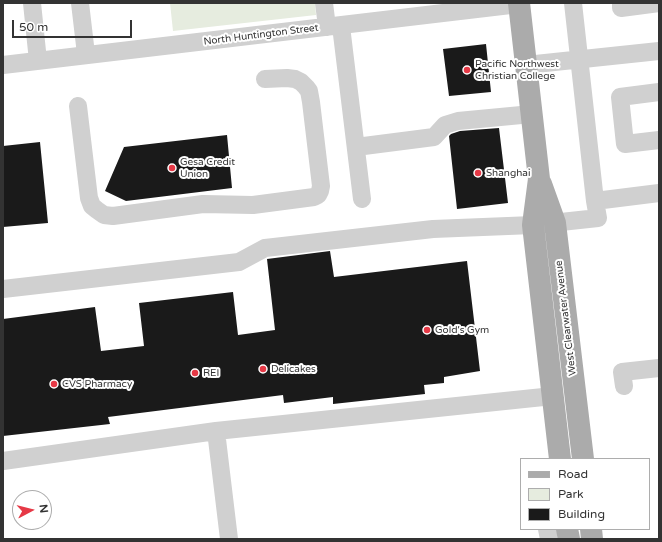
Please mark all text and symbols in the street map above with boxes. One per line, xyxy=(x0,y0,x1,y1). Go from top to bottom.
scale bar xyxy=(14,12,134,38)
text: 50 m xyxy=(19,20,48,34)
street label: North Huntington Street xyxy=(203,22,319,48)
place label: Pacific Northwest Christian College xyxy=(475,58,559,82)
marker: Pacific Northwest Christian College xyxy=(462,65,472,75)
place label: Gesa Credit Union xyxy=(180,156,235,180)
marker: Gesa Credit Union xyxy=(167,163,177,173)
place label: Shanghai xyxy=(486,167,530,179)
marker: Shanghai xyxy=(473,168,483,178)
street label: West Clearwater Avenue xyxy=(553,260,579,376)
place label: Gold's Gym xyxy=(435,324,489,336)
marker: Gold's Gym xyxy=(422,325,432,335)
place label: Delicakes xyxy=(271,363,316,375)
marker: Delicakes xyxy=(258,364,268,374)
place label: REI xyxy=(203,367,219,379)
marker: REI xyxy=(190,368,200,378)
place label: CVS Pharmacy xyxy=(62,378,132,390)
marker: CVS Pharmacy xyxy=(49,379,59,389)
legend xyxy=(520,458,650,530)
text: Road xyxy=(558,467,588,481)
text: Park xyxy=(558,487,584,501)
north arrow xyxy=(12,490,52,530)
text: N xyxy=(36,503,50,514)
text: Building xyxy=(558,507,605,521)

